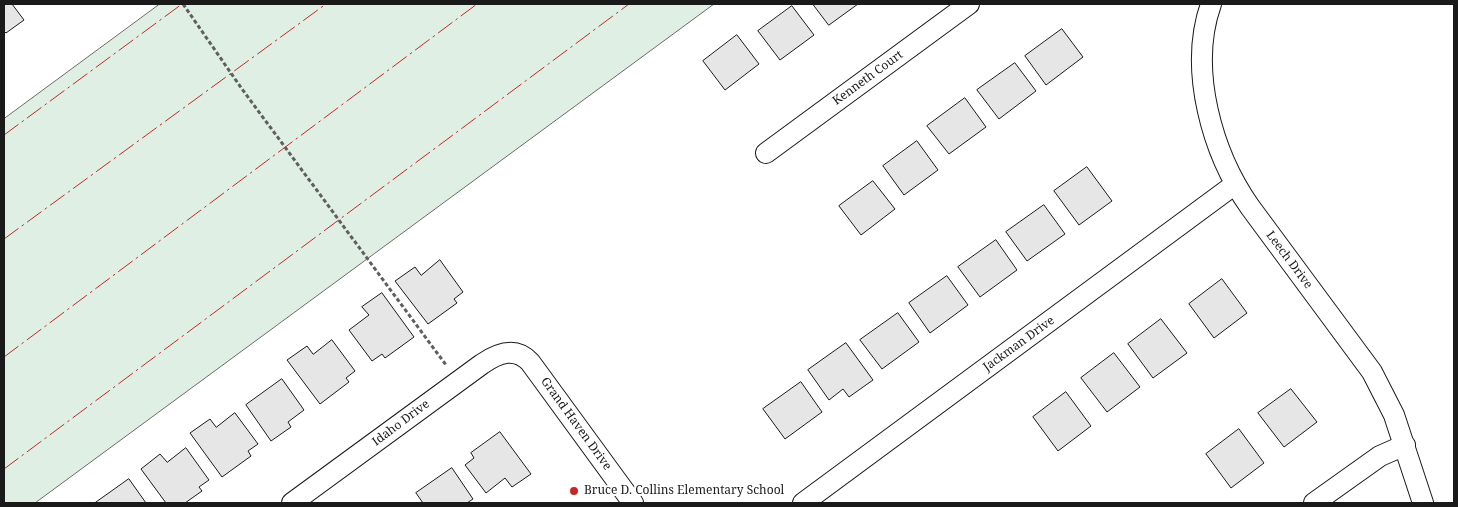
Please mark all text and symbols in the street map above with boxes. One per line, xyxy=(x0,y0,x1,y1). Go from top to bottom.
street label: Kenneth Court xyxy=(830,48,906,108)
street label: Leech Drive xyxy=(1263,228,1315,292)
street label: Jackman Drive xyxy=(981,313,1057,375)
street label: Grand Haven Drive xyxy=(538,375,614,473)
street label: Idaho Drive xyxy=(370,397,432,449)
place label: Bruce D. Collins Elementary School xyxy=(584,484,784,498)
marker: Bruce D. Collins Elementary School xyxy=(568,485,580,497)

